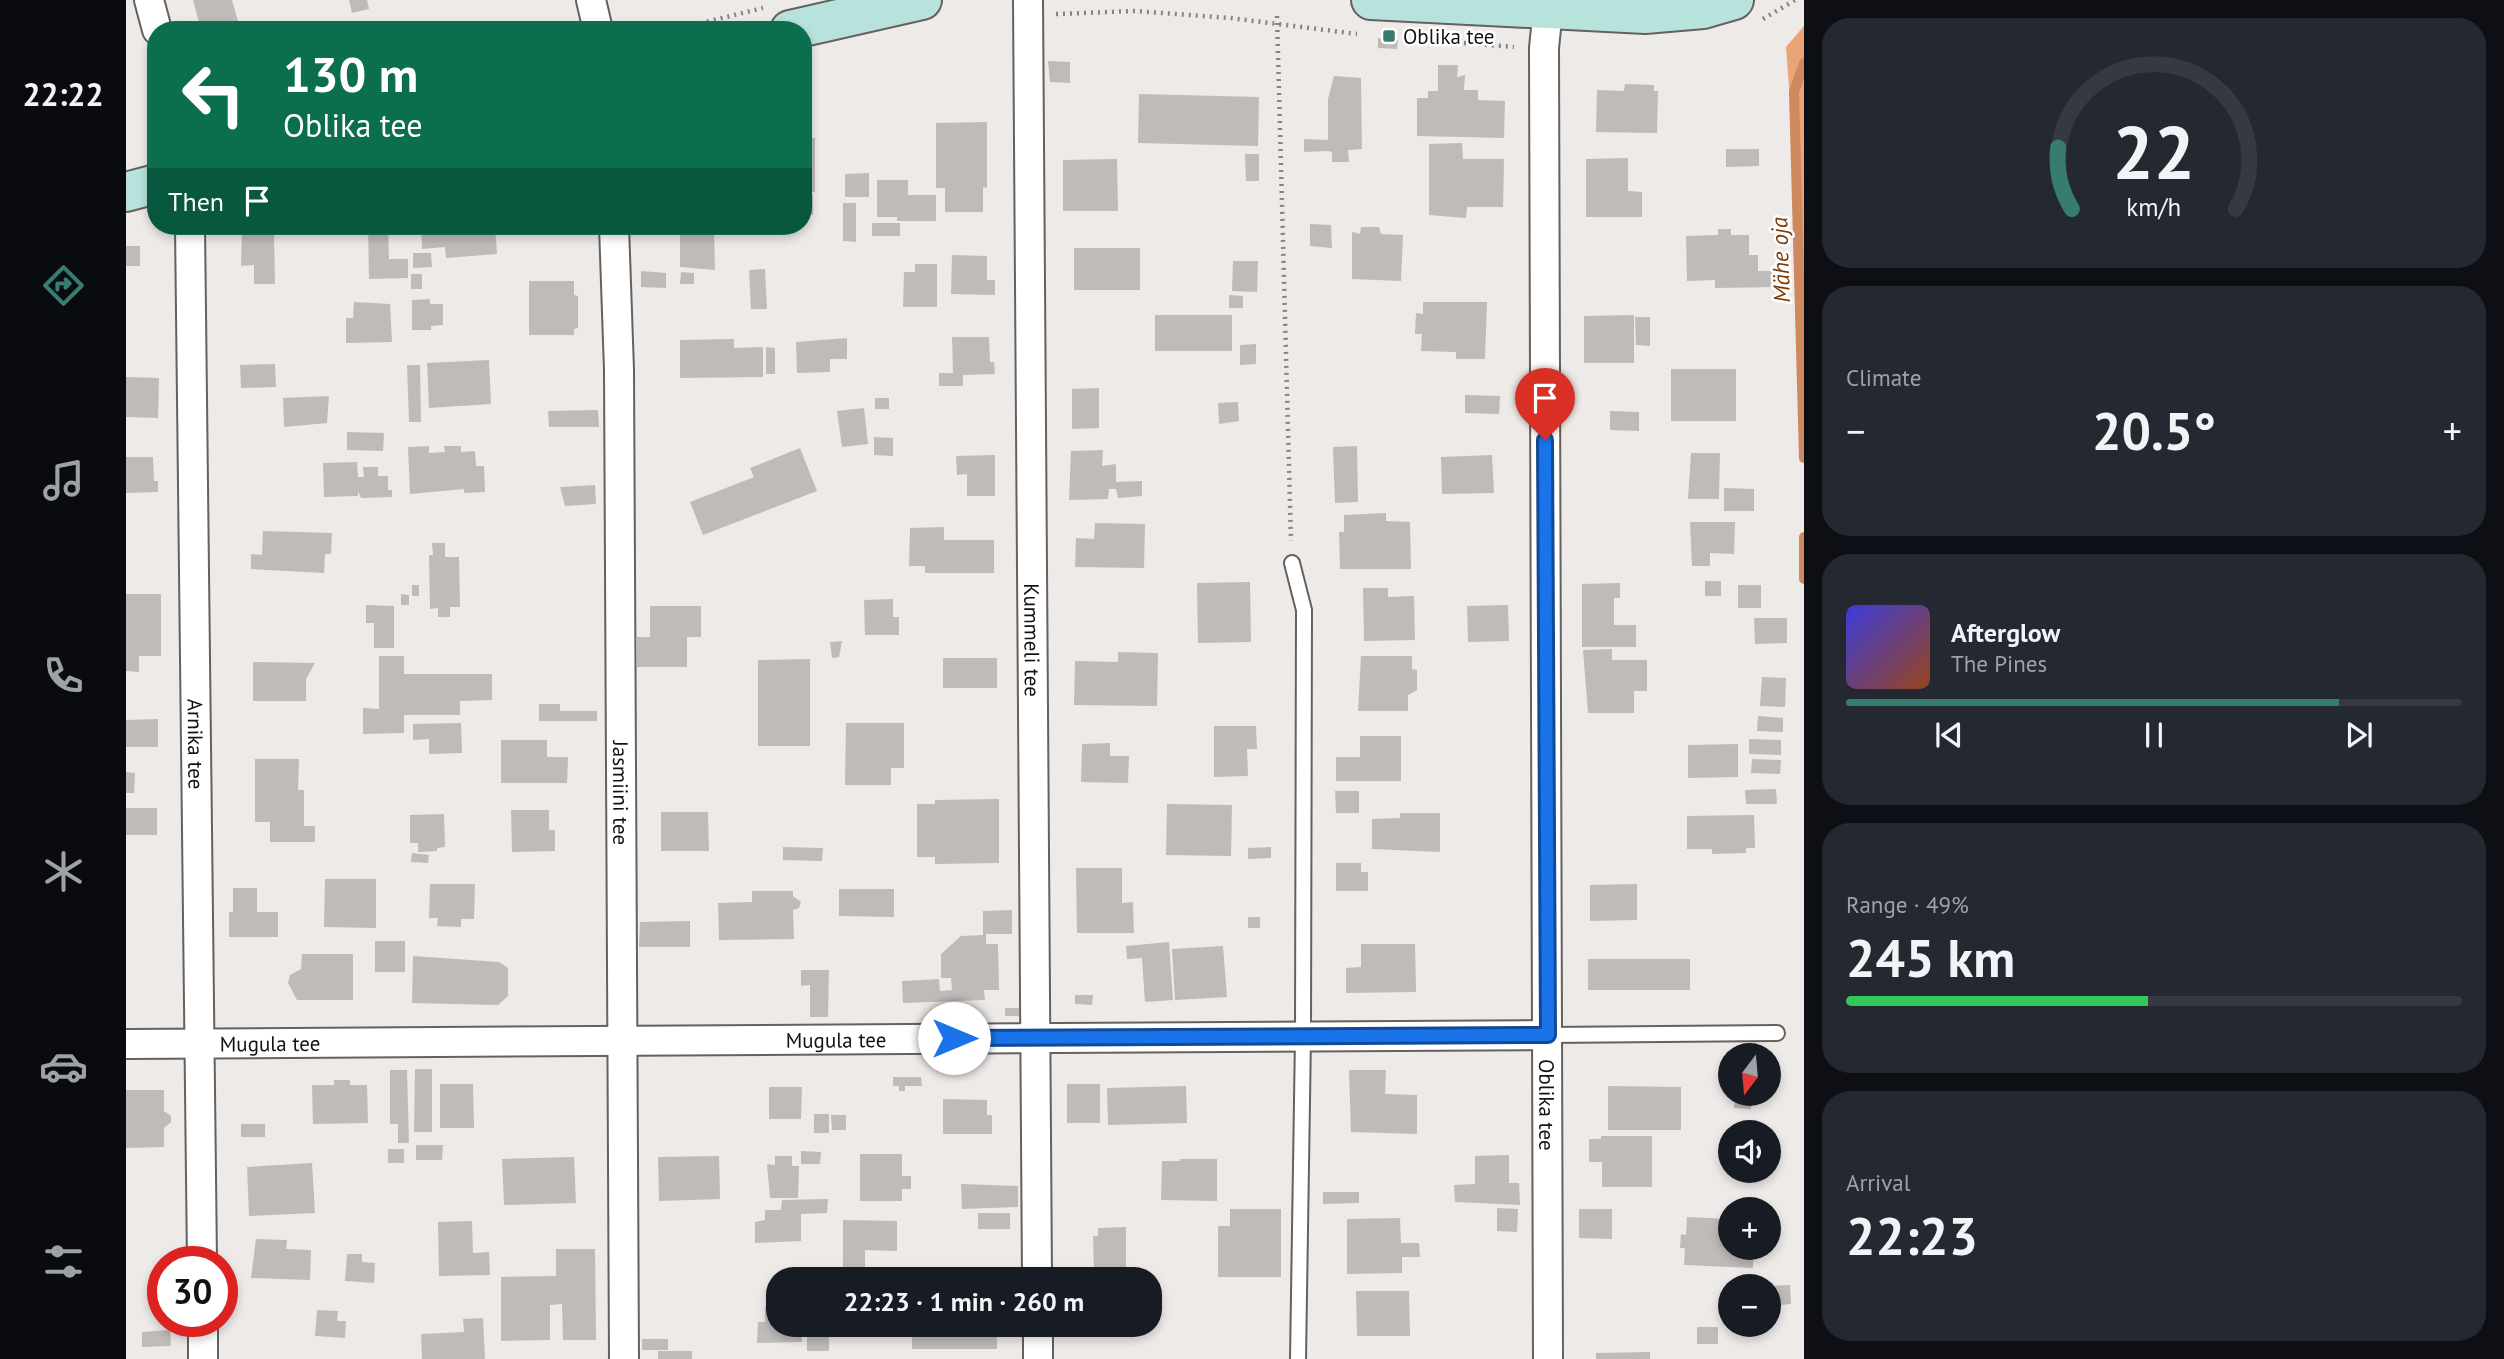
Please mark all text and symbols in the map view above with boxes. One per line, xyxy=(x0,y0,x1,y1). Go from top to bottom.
place label: Oblika tee xyxy=(1403,23,1495,50)
marker: Oblika tee xyxy=(1381,28,1397,44)
text: 130 m xyxy=(283,42,418,106)
icon: left xyxy=(168,49,259,140)
text: 22:22 xyxy=(22,73,104,115)
text: Oblika tee xyxy=(283,104,423,146)
text: 22 xyxy=(2113,105,2195,199)
icon: arrive xyxy=(238,182,276,220)
text: Then xyxy=(168,185,224,218)
text: km/h xyxy=(2127,191,2181,223)
water label: Mähe oja xyxy=(1764,217,1796,303)
icon: directions xyxy=(39,261,88,310)
text: Climate xyxy=(1846,363,1921,392)
pin xyxy=(1515,368,1575,440)
icon: arrive xyxy=(1526,379,1564,417)
text: 20.5° xyxy=(2092,397,2216,464)
text: − xyxy=(1846,406,1865,455)
text: + xyxy=(2443,406,2462,455)
icon: music xyxy=(39,456,88,505)
street label: Kummeli tee xyxy=(1019,583,1046,697)
text: Afterglow xyxy=(1951,616,2060,649)
text: The Pines xyxy=(1951,649,2047,678)
icon: phone xyxy=(39,651,88,700)
street label: Arnika tee xyxy=(182,698,210,789)
icon: previous xyxy=(1930,716,1968,754)
icon: pause xyxy=(2135,716,2173,754)
icon: next xyxy=(2340,716,2378,754)
street label: Jasmiini tee xyxy=(607,740,635,845)
icon: climate xyxy=(39,847,88,896)
text: Range · 49% xyxy=(1846,890,1969,919)
text: 245 km xyxy=(1846,924,2015,991)
position arrow xyxy=(917,1001,991,1075)
street label: Mugula tee xyxy=(786,1026,886,1053)
street label: Mugula tee xyxy=(220,1029,320,1057)
icon: car xyxy=(39,1042,88,1091)
north arrow xyxy=(1718,1043,1782,1106)
map controls xyxy=(1718,1043,1781,1337)
street label: Oblika tee xyxy=(1534,1059,1561,1151)
button: sound xyxy=(1718,1120,1781,1183)
text: Arrival xyxy=(1846,1168,1910,1197)
button: + xyxy=(1718,1197,1781,1260)
text: 22:23 xyxy=(1846,1202,1978,1269)
icon: filters xyxy=(39,1237,88,1286)
speed limit sign: 30 xyxy=(147,1246,238,1337)
button: − xyxy=(1718,1274,1781,1337)
text: 22:23 · 1 min · 260 m xyxy=(844,1285,1084,1318)

